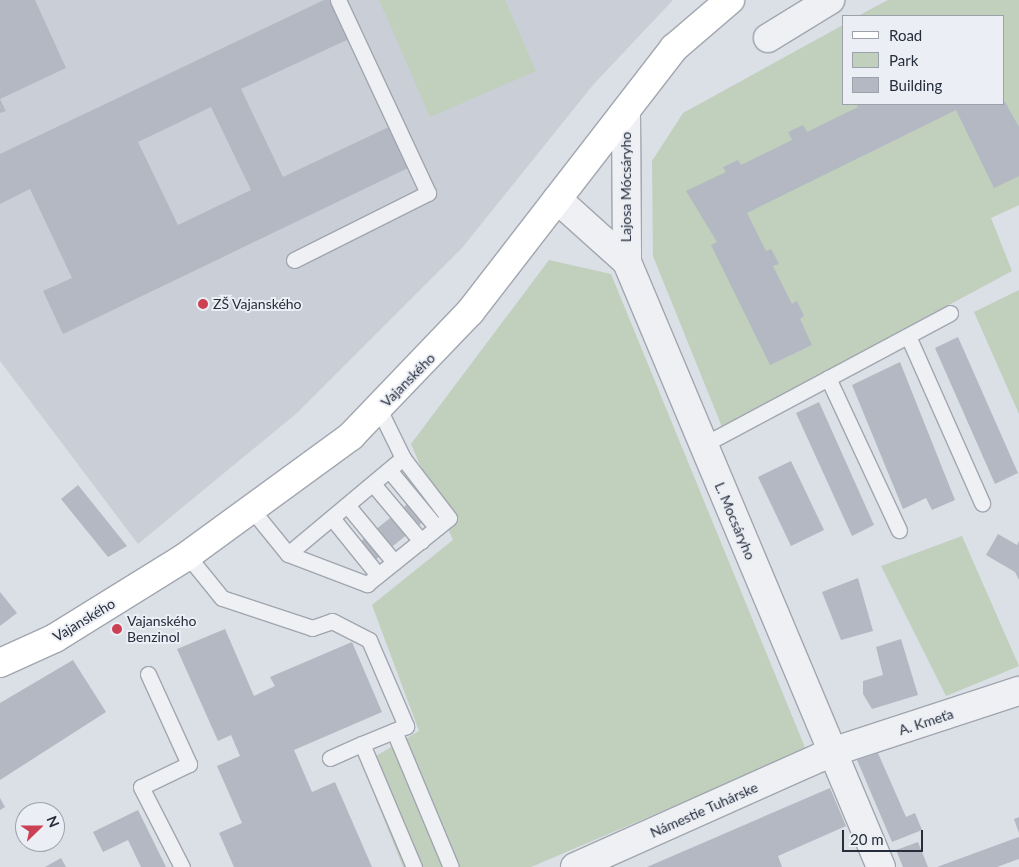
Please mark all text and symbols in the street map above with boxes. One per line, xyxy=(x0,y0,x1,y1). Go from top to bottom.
legend xyxy=(842,15,1004,105)
text: Road xyxy=(889,26,922,44)
text: Park xyxy=(889,51,918,69)
text: Building xyxy=(889,76,942,94)
street label: Lajosa Mócsáryho xyxy=(618,132,634,242)
place label: ZŠ Vajanského xyxy=(213,296,302,312)
marker: ZŠ Vajanského xyxy=(197,298,209,310)
street label: Vajanského xyxy=(378,350,438,410)
street label: L. Mocsáryho xyxy=(711,480,759,562)
street label: Vajanského xyxy=(50,595,118,645)
place label: Vajanského Benzinol xyxy=(127,613,196,646)
marker: Vajanského Benzinol xyxy=(111,623,123,635)
street label: A. Kmeťa xyxy=(897,705,955,739)
street label: Námestie Tuhárske xyxy=(647,779,761,841)
north arrow xyxy=(15,802,65,852)
text: N xyxy=(44,813,63,830)
scale bar xyxy=(844,820,925,852)
text: 20 m xyxy=(850,830,884,848)

